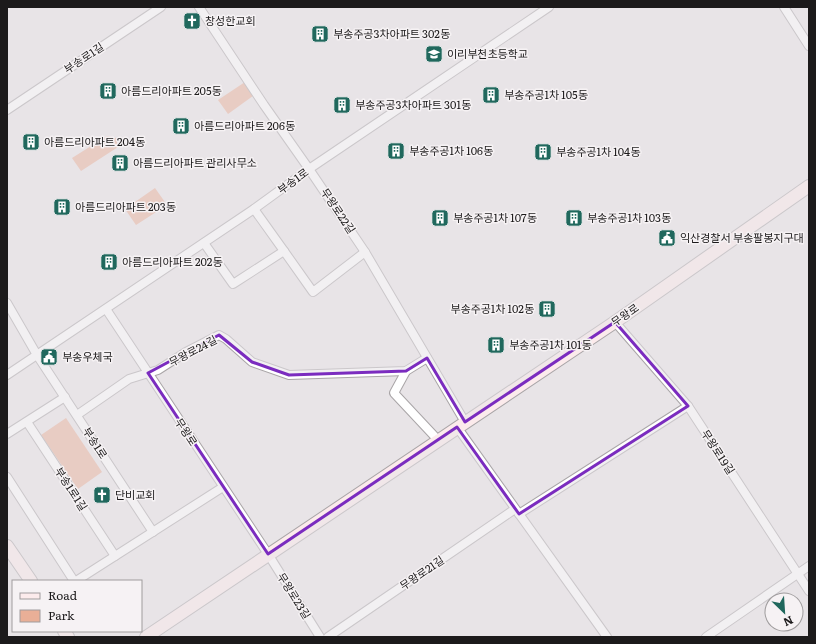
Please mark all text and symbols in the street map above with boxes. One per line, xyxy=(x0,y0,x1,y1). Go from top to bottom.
church icon: 창성한교회 xyxy=(182,11,202,31)
place label: 창성한교회 xyxy=(205,12,256,28)
building icon: 부송주공3차아파트 302동 xyxy=(310,24,330,44)
place label: 부송주공3차아파트 302동 xyxy=(333,25,450,41)
street label: 부송로1길 xyxy=(60,38,107,76)
school or university icon: 이리부천초등학교 xyxy=(424,44,444,64)
place label: 이리부천초등학교 xyxy=(447,45,528,61)
building icon: 아름드리아파트 205동 xyxy=(98,81,118,101)
place label: 아름드리아파트 205동 xyxy=(121,82,222,98)
building icon: 부송주공1차 105동 xyxy=(481,85,501,105)
place label: 부송주공1차 105동 xyxy=(504,86,588,102)
building icon: 부송주공3차아파트 301동 xyxy=(332,95,352,115)
place label: 부송주공3차아파트 301동 xyxy=(355,96,471,112)
building icon: 아름드리아파트 206동 xyxy=(171,116,191,136)
place label: 아름드리아파트 206동 xyxy=(194,117,295,133)
building icon: 아름드리아파트 204동 xyxy=(21,132,41,152)
place label: 아름드리아파트 204동 xyxy=(44,133,145,149)
building icon: 부송주공1차 106동 xyxy=(386,141,406,161)
place label: 부송주공1차 106동 xyxy=(409,142,493,158)
building icon: 부송주공1차 104동 xyxy=(533,142,553,162)
place label: 부송주공1차 104동 xyxy=(556,143,640,159)
building icon: 아름드리아파트 관리사무소 xyxy=(110,153,130,173)
place label: 아름드리아파트 관리사무소 xyxy=(133,154,257,170)
street label: 부송1로 xyxy=(274,163,311,197)
street label: 무왕로22길 xyxy=(318,185,360,236)
building icon: 아름드리아파트 203동 xyxy=(52,197,72,217)
place label: 아름드리아파트 203동 xyxy=(75,198,176,214)
building icon: 부송주공1차 107동 xyxy=(430,208,450,228)
building icon: 부송주공1차 103동 xyxy=(564,208,584,228)
place label: 부송주공1차 107동 xyxy=(453,209,537,225)
place label: 부송주공1차 103동 xyxy=(587,209,671,225)
public building icon: 익산경찰서 부송팔봉지구대 xyxy=(657,228,677,248)
place label: 익산경찰서 부송팔봉지구대 xyxy=(680,229,804,245)
building icon: 아름드리아파트 202동 xyxy=(99,252,119,272)
place label: 아름드리아파트 202동 xyxy=(122,253,223,269)
building icon: 부송주공1차 102동 xyxy=(537,299,557,319)
street label: 무왕로 xyxy=(607,299,641,329)
place label: 부송주공1차 102동 xyxy=(450,300,534,316)
street label: 무왕로24길 xyxy=(166,331,219,369)
building icon: 부송주공1차 101동 xyxy=(486,335,506,355)
place label: 부송주공1차 101동 xyxy=(509,336,592,352)
public building icon: 부송우체국 xyxy=(39,347,59,367)
place label: 부송우체국 xyxy=(62,348,113,364)
street label: 무왕로 xyxy=(172,414,202,449)
street label: 부송1로 xyxy=(80,423,112,461)
street label: 무왕로19길 xyxy=(698,426,739,477)
street label: 부송1로1길 xyxy=(52,463,92,514)
church icon: 단비교회 xyxy=(92,485,112,505)
place label: 단비교회 xyxy=(115,486,155,502)
street label: 무왕로21길 xyxy=(396,551,447,593)
street label: 무왕로23길 xyxy=(274,569,315,622)
legend xyxy=(12,580,142,632)
text: Road xyxy=(48,586,78,604)
north arrow xyxy=(764,592,804,632)
text: Park xyxy=(48,606,75,624)
text: N xyxy=(781,613,796,631)

